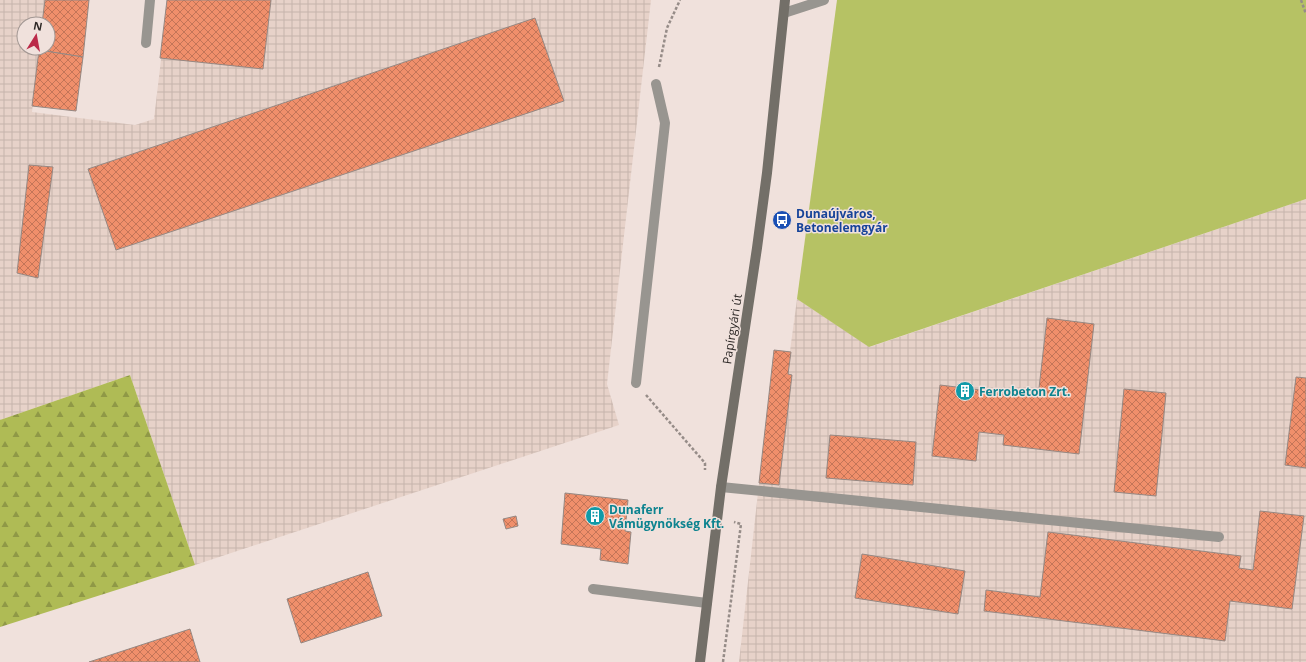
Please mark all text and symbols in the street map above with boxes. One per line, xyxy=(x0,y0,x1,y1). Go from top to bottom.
north arrow xyxy=(16,16,56,56)
text: N xyxy=(32,17,44,34)
place label: Dunaújváros, Betonelemgyár xyxy=(796,205,888,236)
bus stop icon: Dunaújváros, Betonelemgyár xyxy=(771,209,793,231)
street label: Papírgyári út xyxy=(718,293,746,365)
building icon: Ferrobeton Zrt. xyxy=(954,380,976,402)
place label: Ferrobeton Zrt. xyxy=(979,383,1070,400)
place label: Dunaferr Vámügynökség Kft. xyxy=(609,501,724,532)
building icon: Dunaferr Vámügynökség Kft. xyxy=(584,505,606,527)

